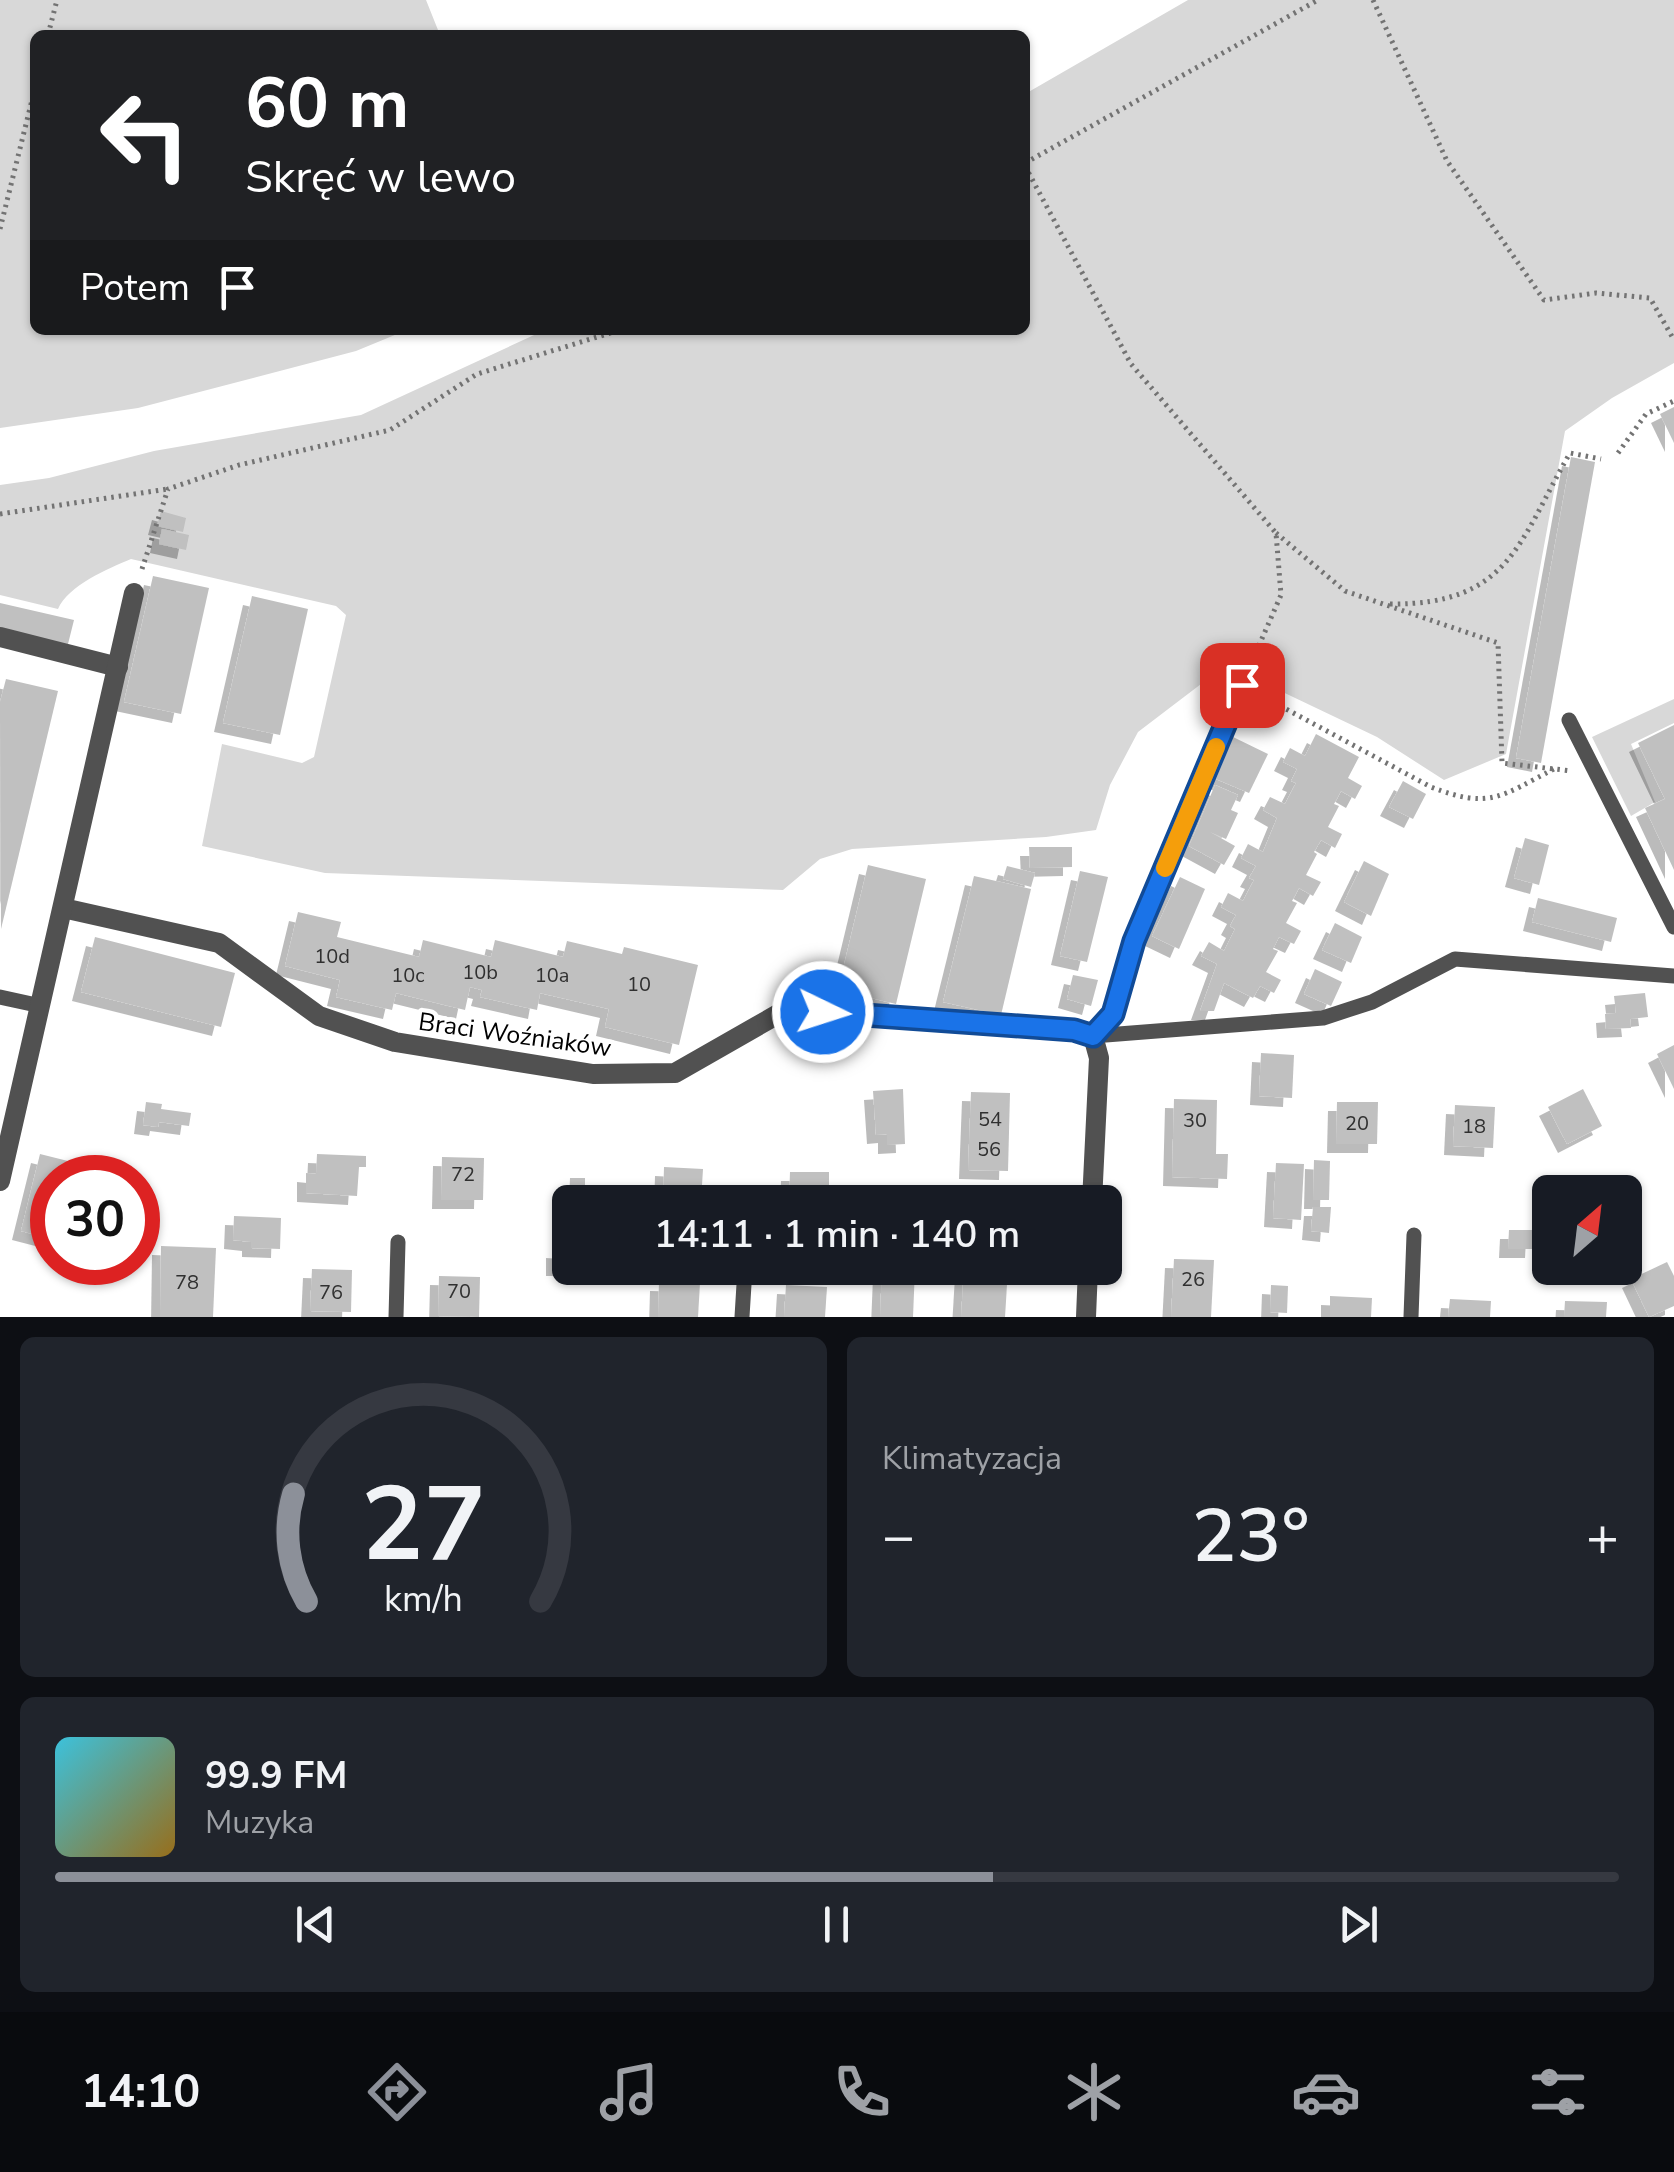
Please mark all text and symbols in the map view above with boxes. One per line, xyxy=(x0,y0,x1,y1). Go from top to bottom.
text: 60 m xyxy=(245,56,409,152)
icon: left xyxy=(80,70,210,200)
text: Skręć w lewo xyxy=(245,147,516,208)
icon: arrive xyxy=(210,260,265,315)
text: Potem xyxy=(80,262,190,313)
pin xyxy=(1200,643,1285,728)
icon: arrive xyxy=(1215,658,1270,713)
house number: 10d xyxy=(314,943,350,970)
house number: 10b xyxy=(462,959,498,986)
position arrow xyxy=(771,960,875,1064)
house number: 10c xyxy=(391,962,425,989)
house number: 10a xyxy=(535,962,569,989)
house number: 10 xyxy=(627,971,651,998)
street label: Braci Woźniaków xyxy=(416,1005,613,1065)
house number: 54 xyxy=(978,1106,1002,1133)
house number: 30 xyxy=(1183,1107,1207,1134)
house number: 20 xyxy=(1345,1110,1369,1137)
house number: 18 xyxy=(1462,1113,1486,1140)
house number: 56 xyxy=(977,1136,1001,1163)
speed limit sign: 30 xyxy=(30,1155,160,1285)
house number: 72 xyxy=(451,1161,475,1188)
north arrow xyxy=(1532,1175,1642,1285)
map controls xyxy=(1532,1175,1642,1285)
text: 14:11 · 1 min · 140 m xyxy=(654,1209,1020,1260)
house number: 26 xyxy=(1181,1266,1205,1293)
house number: 78 xyxy=(175,1269,199,1296)
house number: 70 xyxy=(447,1278,471,1305)
house number: 76 xyxy=(319,1279,343,1306)
text: Klimatyzacja xyxy=(882,1437,1062,1480)
text: 27 xyxy=(361,1454,486,1596)
text: 23° xyxy=(1191,1485,1310,1587)
text: − xyxy=(882,1499,915,1574)
text: + xyxy=(1586,1499,1619,1574)
text: km/h xyxy=(384,1575,463,1624)
text: 99.9 FM xyxy=(205,1750,347,1801)
text: Muzyka xyxy=(205,1801,314,1844)
icon: previous xyxy=(288,1897,343,1952)
icon: pause xyxy=(809,1897,864,1952)
icon: next xyxy=(1331,1897,1386,1952)
icon: directions xyxy=(362,2057,432,2127)
icon: music xyxy=(594,2057,664,2127)
icon: phone xyxy=(827,2057,897,2127)
icon: climate xyxy=(1059,2057,1129,2127)
icon: car xyxy=(1291,2057,1361,2127)
icon: filters xyxy=(1523,2057,1593,2127)
text: 14:10 xyxy=(81,2062,200,2123)

